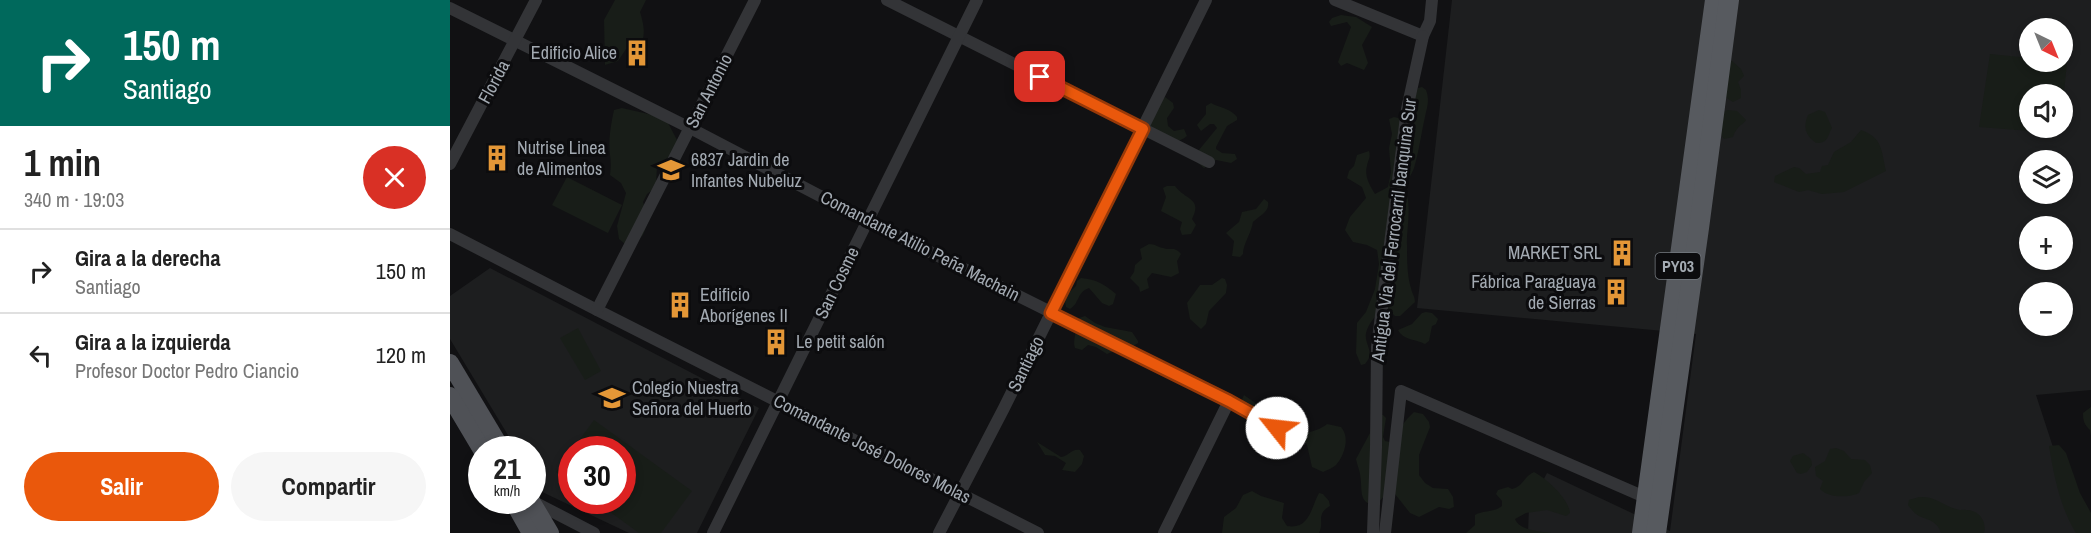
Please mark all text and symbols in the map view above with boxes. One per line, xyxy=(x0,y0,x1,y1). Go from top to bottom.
text: 150 m xyxy=(123,17,221,73)
north arrow xyxy=(2019,18,2073,72)
map controls xyxy=(2019,18,2073,336)
icon: right xyxy=(24,24,102,102)
building icon: Edificio Alice xyxy=(622,38,652,68)
place label: Edificio Alice xyxy=(531,40,617,65)
street label: San Antonio xyxy=(679,49,738,132)
pin xyxy=(1014,51,1065,102)
street label: Florida xyxy=(472,56,515,108)
icon: arrive xyxy=(1023,60,1056,93)
text: Santiago xyxy=(123,71,212,107)
button: sound xyxy=(2019,84,2073,138)
street label: Antigua Via del Ferrocarril banquina Sur xyxy=(1365,97,1422,364)
place label: Nutrise Linea de Alimentos xyxy=(517,135,606,181)
text: 1 min xyxy=(24,139,101,187)
building icon: Nutrise Linea de Alimentos xyxy=(482,143,512,173)
button: close xyxy=(363,146,426,209)
place label: 6837 Jardin de Infantes Nubeluz xyxy=(691,147,802,193)
button: layers xyxy=(2019,150,2073,204)
school or university icon: 6837 Jardin de Infantes Nubeluz xyxy=(656,155,686,185)
street label: Comandante Atilio Peña Machain xyxy=(816,184,1024,307)
text: 340 m · 19:03 xyxy=(24,186,124,213)
button: + xyxy=(2019,216,2073,270)
building icon: MARKET SRL xyxy=(1607,238,1637,268)
place label: MARKET SRL xyxy=(1508,240,1602,265)
text: Gira a la derecha xyxy=(75,243,220,273)
street label: San Cosme xyxy=(808,243,865,323)
road number: PY03 xyxy=(1656,253,1700,279)
icon: right xyxy=(24,255,57,288)
text: 150 m xyxy=(376,256,426,286)
place label: Fábrica Paraguaya de Sierras xyxy=(1471,269,1596,315)
text: Santiago xyxy=(75,273,141,300)
building icon: Fábrica Paraguaya de Sierras xyxy=(1601,277,1631,307)
place label: Edificio Aborígenes II xyxy=(699,282,788,328)
button: − xyxy=(2019,282,2073,336)
building icon: Edificio Aborígenes II xyxy=(665,290,695,320)
text: Gira a la izquierda xyxy=(75,327,230,357)
building icon: Le petit salón xyxy=(761,327,791,357)
place label: Le petit salón xyxy=(796,329,885,354)
street label: Santiago xyxy=(1001,332,1050,396)
icon: left xyxy=(24,339,57,372)
text: 120 m xyxy=(376,340,426,370)
text: Profesor Doctor Pedro Ciancio xyxy=(75,357,299,384)
place label: Colegio Nuestra Señora del Huerto xyxy=(632,375,752,421)
school or university icon: Colegio Nuestra Señora del Huerto xyxy=(597,383,627,413)
street label: Comandante José Dolores Molas xyxy=(769,388,975,509)
position arrow xyxy=(1245,396,1309,460)
speed limit sign: 30 xyxy=(558,436,636,514)
text: 21 xyxy=(493,448,521,488)
button: Salir xyxy=(24,452,219,521)
button: Compartir xyxy=(231,452,426,521)
text: km/h xyxy=(494,480,520,501)

